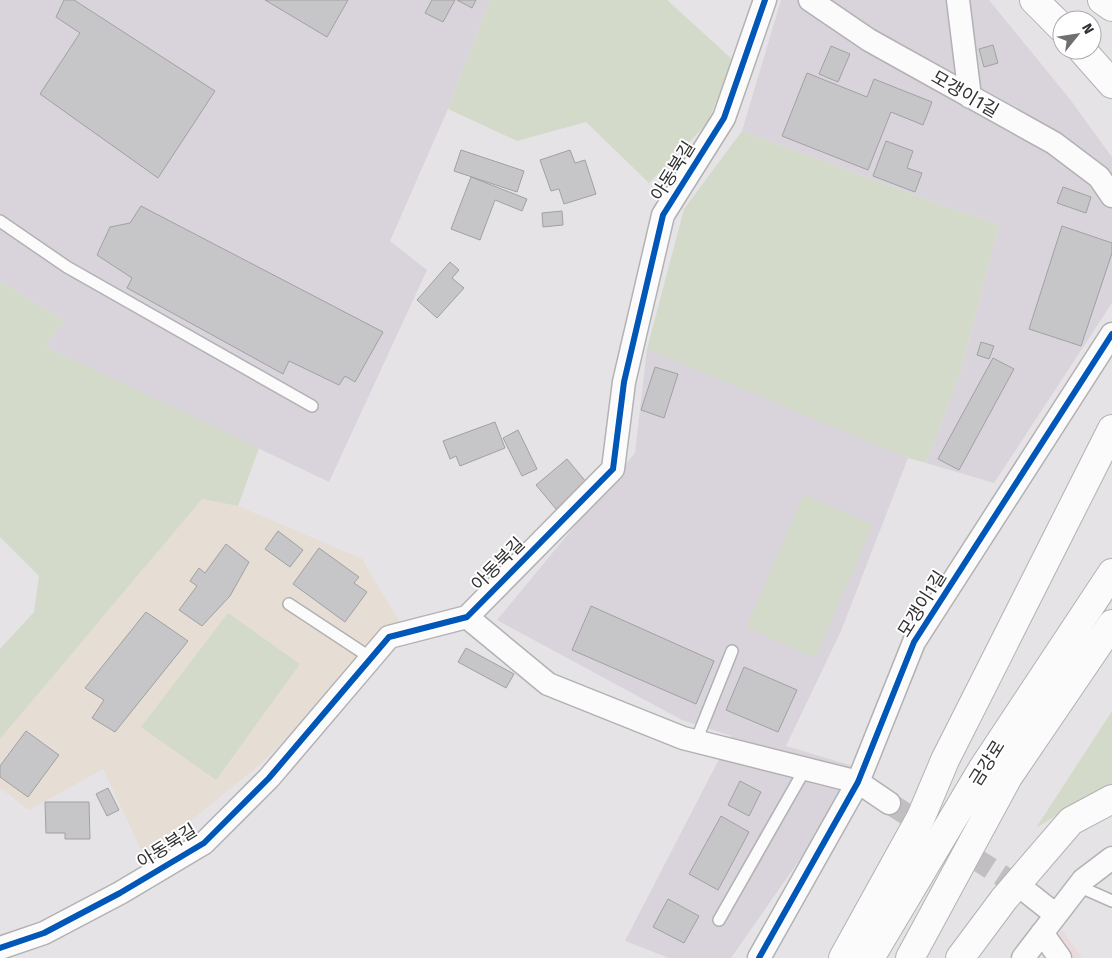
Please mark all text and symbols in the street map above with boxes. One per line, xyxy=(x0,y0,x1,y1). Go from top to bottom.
north arrow xyxy=(1052,10,1102,60)
text: N xyxy=(1078,20,1098,37)
street label: 모갱이1길 xyxy=(927,66,1003,122)
street label: 아동북길 xyxy=(646,137,700,205)
street label: 아동북길 xyxy=(467,533,529,595)
street label: 모갱이1길 xyxy=(893,567,951,641)
street label: 금강로 xyxy=(965,736,1009,790)
street label: 아동북길 xyxy=(133,819,201,873)

